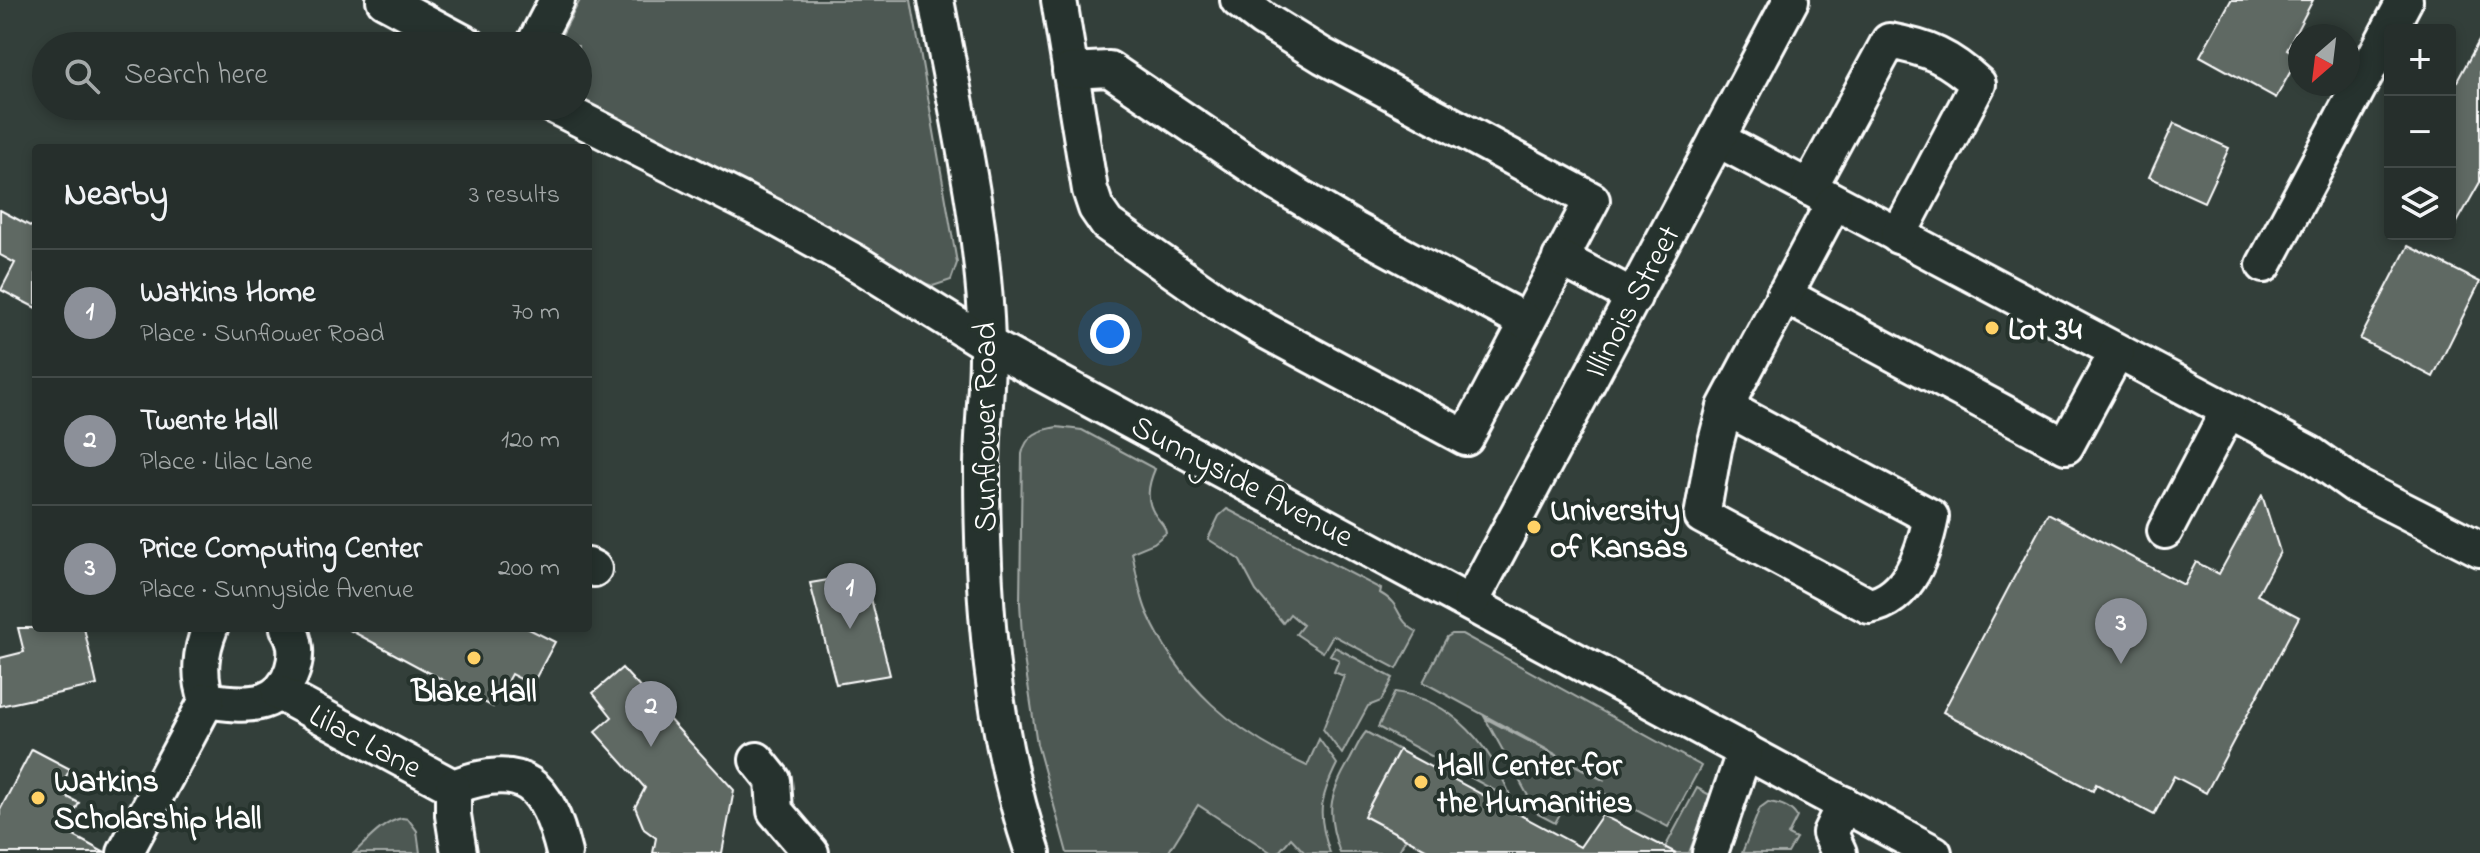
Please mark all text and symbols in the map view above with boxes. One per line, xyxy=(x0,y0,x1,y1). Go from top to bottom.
north arrow xyxy=(2288,24,2360,96)
map controls xyxy=(2384,24,2456,240)
button: + xyxy=(2384,24,2456,96)
search box xyxy=(32,32,592,120)
icon: search xyxy=(60,54,104,98)
text: Search here xyxy=(124,54,268,98)
button: − xyxy=(2384,96,2456,168)
button: layers xyxy=(2384,168,2456,240)
text: Nearby xyxy=(64,171,168,221)
text: 3 results xyxy=(469,177,560,215)
street label: Illinois Street xyxy=(1574,218,1694,387)
text: Watkins Home xyxy=(140,272,315,316)
text: 1 xyxy=(86,294,94,332)
text: 70 m xyxy=(511,294,560,332)
place label: Lot 34 xyxy=(2008,308,2082,355)
your location xyxy=(1090,314,1130,354)
text: Place · Sunflower Road xyxy=(140,316,384,354)
marker: Lot 34 xyxy=(1983,319,2001,337)
street label: Sunflower Road xyxy=(964,322,1011,532)
text: Twente Hall xyxy=(140,400,278,444)
street label: Sunnyside Avenue xyxy=(1122,405,1362,562)
text: 2 xyxy=(84,422,96,460)
text: 120 m xyxy=(501,422,560,460)
text: Place · Lilac Lane xyxy=(140,444,313,482)
place label: University of Kansas xyxy=(1550,489,1688,573)
marker: University of Kansas xyxy=(1525,518,1543,536)
text: Price Computing Center xyxy=(140,528,422,572)
text: 3 xyxy=(85,550,95,588)
text: 200 m xyxy=(498,550,560,588)
pin: 1 xyxy=(824,563,876,629)
text: Place · Sunnyside Avenue xyxy=(140,572,414,610)
pin: 3 xyxy=(2095,598,2147,664)
marker: Blake Hall xyxy=(465,649,483,667)
place label: Blake Hall xyxy=(409,670,537,717)
pin: 2 xyxy=(625,681,677,747)
street label: Lilac Lane xyxy=(300,694,430,793)
place label: Hall Center for the Humanities xyxy=(1436,744,1633,828)
place label: Watkins Scholarship Hall xyxy=(54,760,262,844)
marker: Hall Center for the Humanities xyxy=(1412,773,1430,791)
marker: Watkins Scholarship Hall xyxy=(29,789,47,807)

